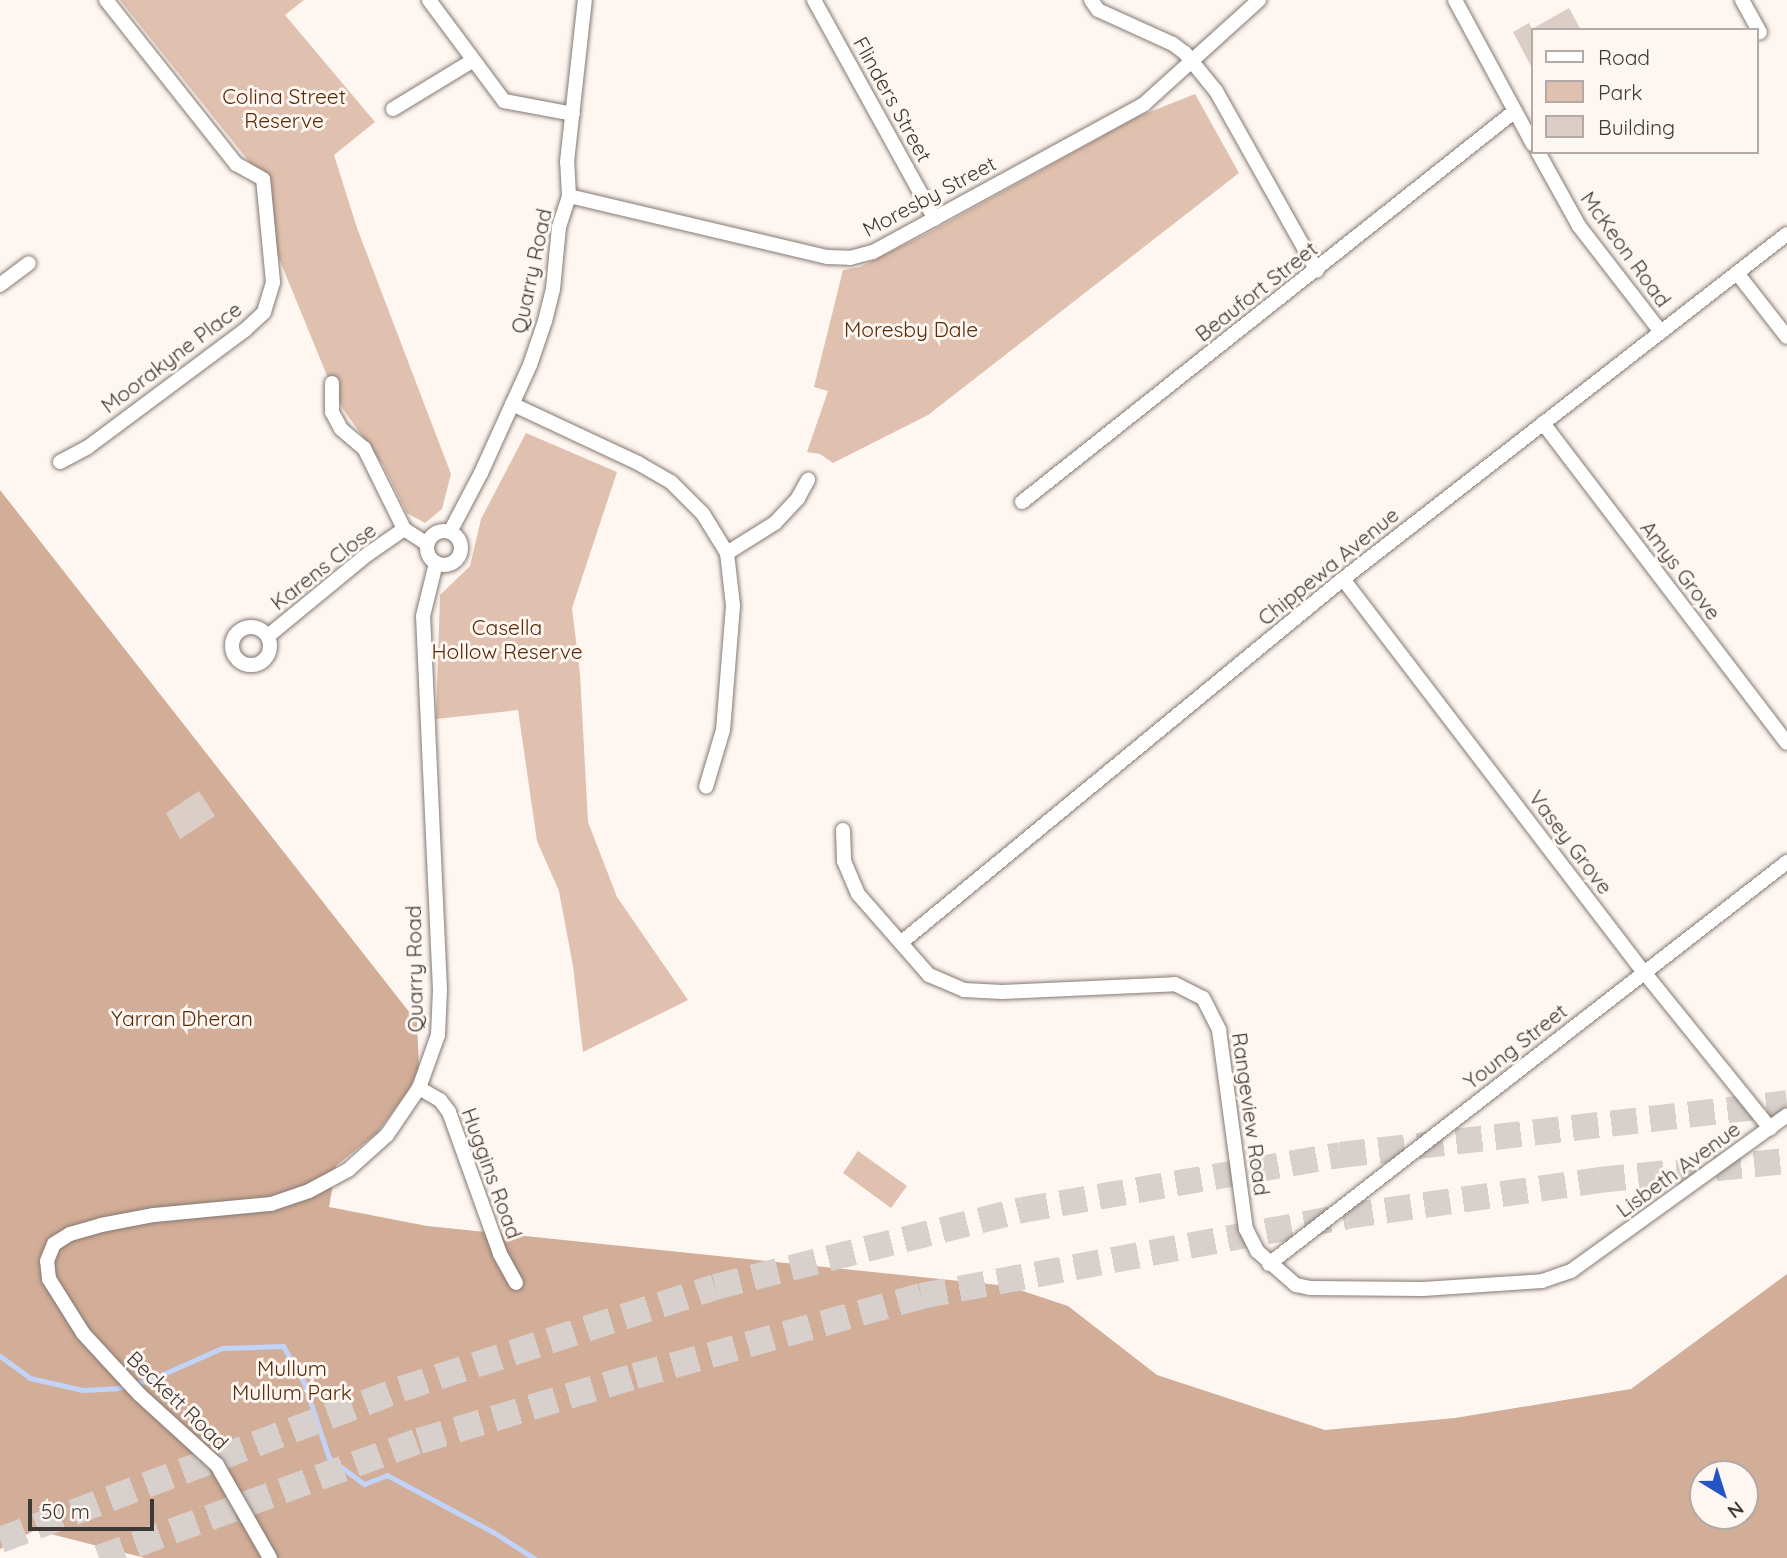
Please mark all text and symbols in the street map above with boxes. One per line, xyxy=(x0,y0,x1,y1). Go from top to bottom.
legend xyxy=(1532,28,1759,154)
street label: Flinders Street xyxy=(848,32,938,166)
text: Road xyxy=(1598,44,1650,70)
text: Park xyxy=(1598,79,1642,105)
park label: Colina Street Reserve xyxy=(222,83,346,133)
text: Building xyxy=(1598,114,1675,140)
street label: Moresby Street xyxy=(858,150,1000,242)
street label: McKeon Road xyxy=(1576,186,1676,312)
street label: Quarry Road xyxy=(505,206,557,336)
street label: Beaufort Street xyxy=(1190,236,1322,346)
street label: Moorakyne Place xyxy=(96,296,246,418)
park label: Moresby Dale xyxy=(844,316,978,342)
street label: Chippewa Avenue xyxy=(1253,502,1403,630)
street label: Amys Grove xyxy=(1636,515,1726,625)
street label: Karens Close xyxy=(265,517,381,615)
park label: Casella Hollow Reserve xyxy=(431,614,583,664)
street label: Vasey Grove xyxy=(1524,785,1618,899)
street label: Quarry Road xyxy=(400,905,428,1033)
street label: Young Street xyxy=(1458,998,1572,1094)
park label: Yarran Dheran xyxy=(111,1005,253,1031)
street label: Rangeview Road xyxy=(1227,1031,1275,1197)
street label: Huggins Road xyxy=(457,1104,527,1242)
street label: Lisbeth Avenue xyxy=(1611,1116,1745,1222)
street label: Beckett Road xyxy=(122,1345,234,1455)
park label: Mullum Mullum Park xyxy=(232,1355,352,1405)
north arrow xyxy=(1689,1460,1759,1530)
scale bar xyxy=(32,1484,158,1528)
text: N xyxy=(1723,1496,1749,1524)
text: 50 m xyxy=(41,1498,90,1524)

